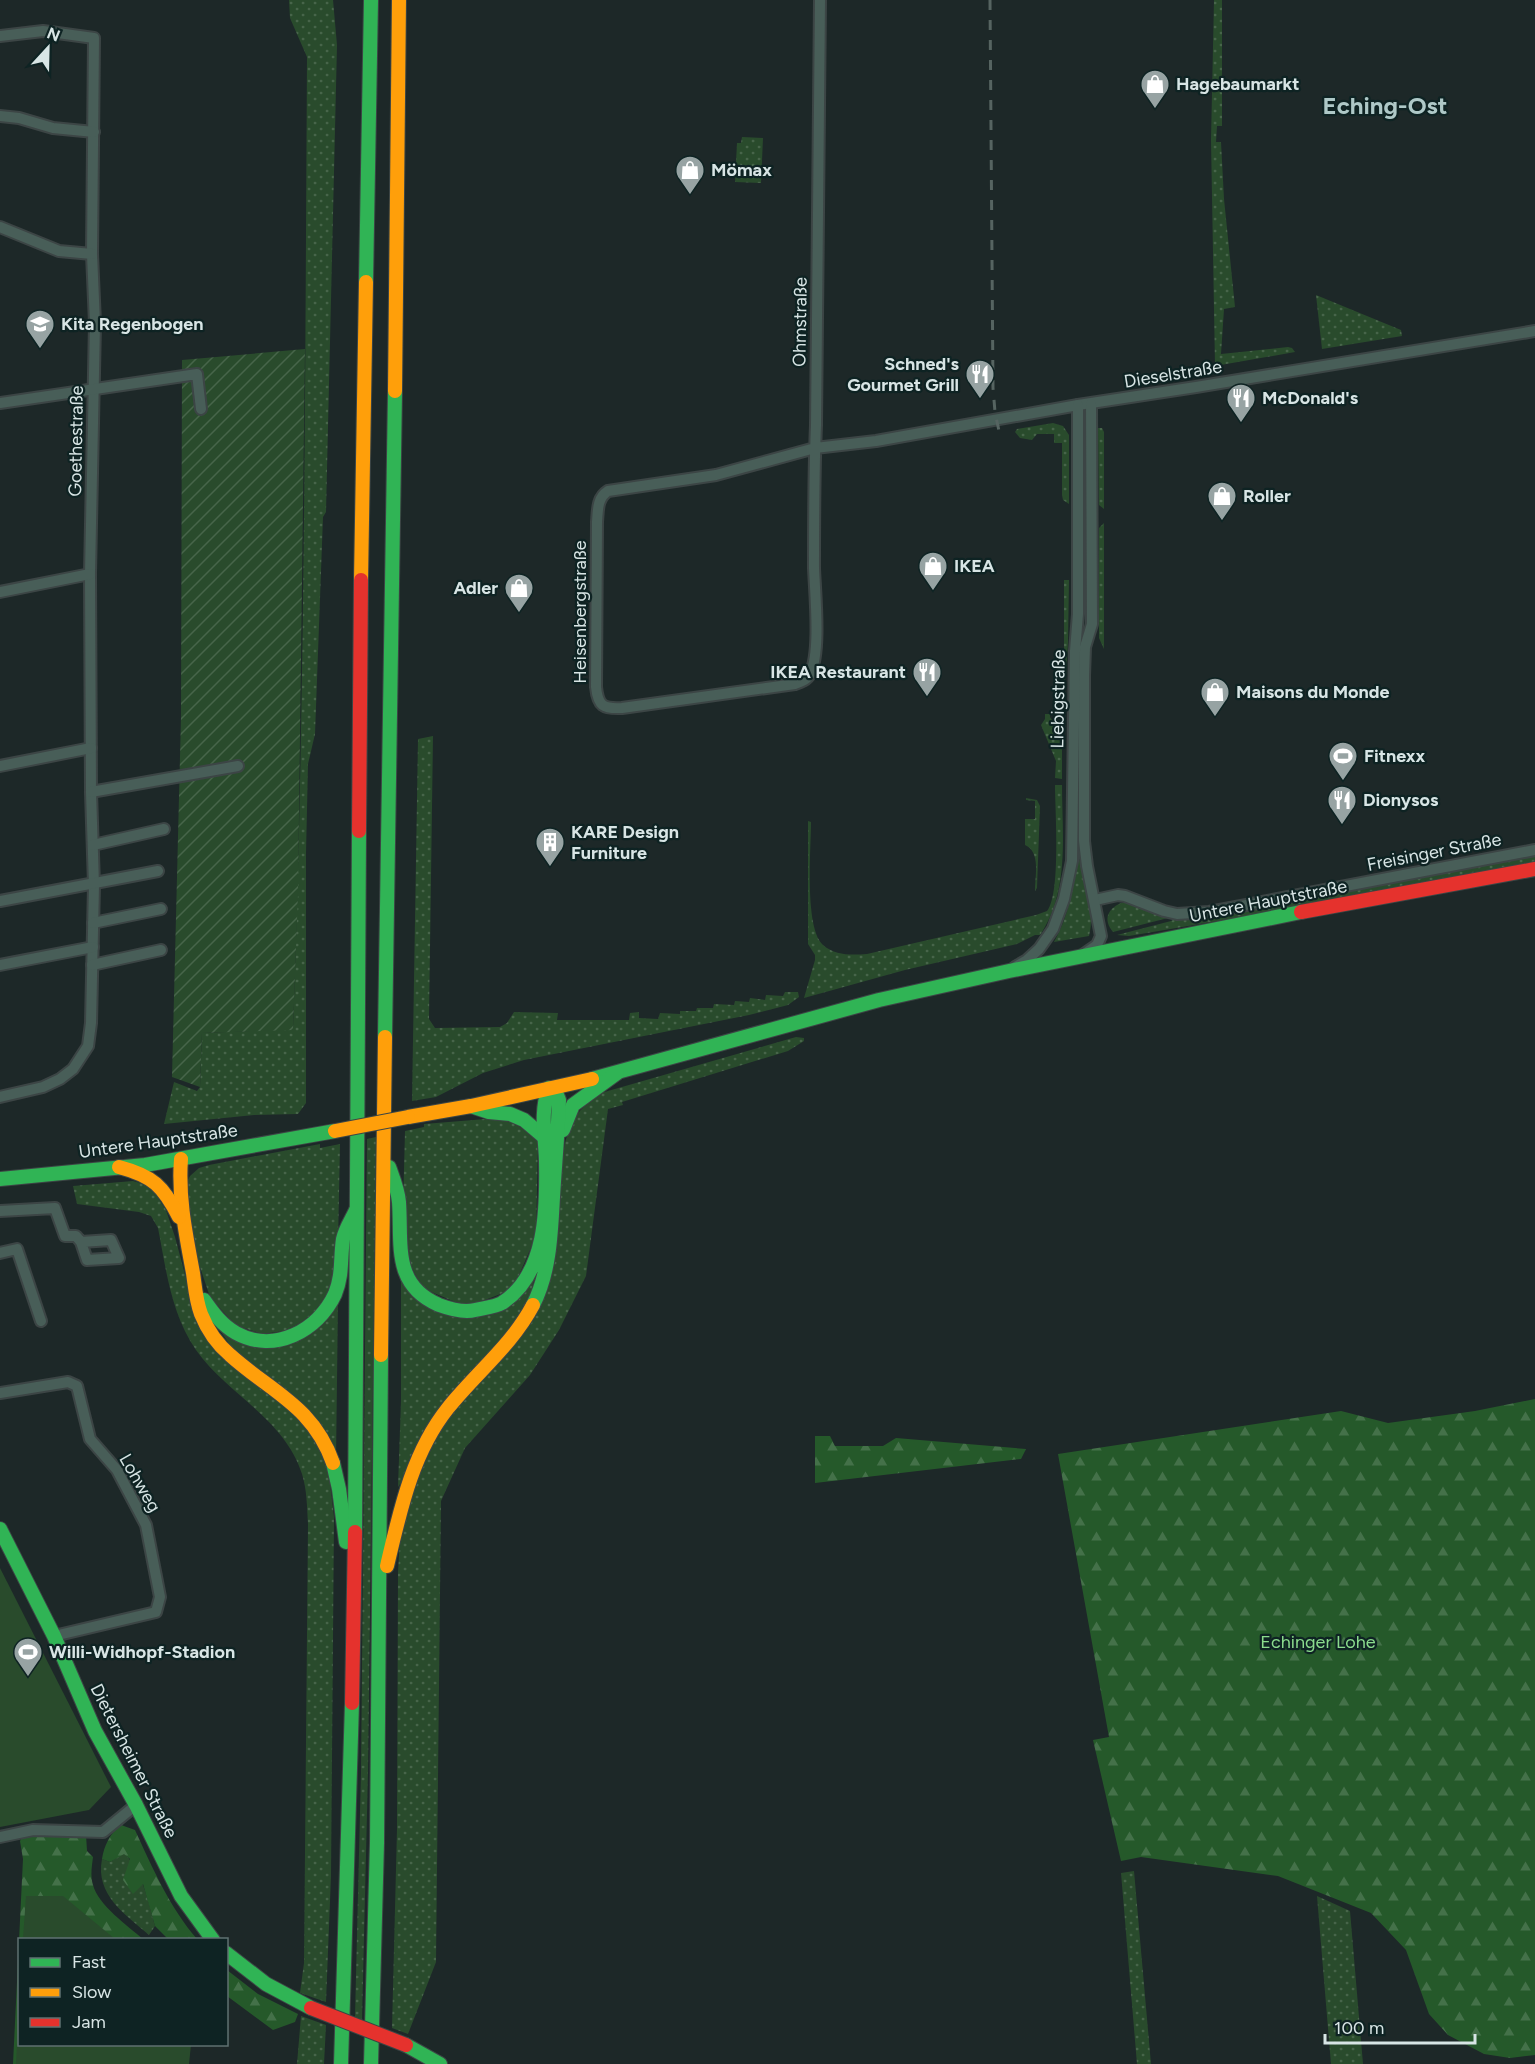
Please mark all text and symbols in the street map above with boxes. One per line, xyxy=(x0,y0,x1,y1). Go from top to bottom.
north arrow xyxy=(18,18,78,78)
text: N xyxy=(44,23,63,46)
shop icon: Hagebaumarkt xyxy=(1139,68,1171,110)
place label: Hagebaumarkt xyxy=(1176,73,1299,95)
district label: Eching-Ost xyxy=(1323,91,1447,120)
shop icon: Mömax xyxy=(674,154,706,196)
place label: Mömax xyxy=(711,159,772,181)
street label: Ohmstraße xyxy=(788,277,812,367)
school or university icon: Kita Regenbogen xyxy=(24,308,56,350)
place label: Kita Regenbogen xyxy=(61,313,203,335)
place label: Schned's Gourmet Grill xyxy=(847,353,960,396)
street label: Dieselstraße xyxy=(1122,355,1224,393)
restaurant icon: Schned's Gourmet Grill xyxy=(964,358,996,400)
restaurant icon: McDonald's xyxy=(1225,382,1257,424)
street label: Goethestraße xyxy=(64,385,88,497)
place label: McDonald's xyxy=(1262,387,1359,409)
shop icon: Roller xyxy=(1206,480,1238,522)
place label: Roller xyxy=(1243,485,1291,507)
street label: Heisenbergstraße xyxy=(569,540,591,684)
shop icon: IKEA xyxy=(917,550,949,592)
place label: IKEA xyxy=(954,555,995,577)
shop icon: Adler xyxy=(503,572,535,614)
place label: Adler xyxy=(453,577,498,599)
street label: Liebigstraße xyxy=(1046,649,1070,749)
restaurant icon: IKEA Restaurant xyxy=(911,656,943,698)
place label: IKEA Restaurant xyxy=(770,661,906,683)
shop icon: Maisons du Monde xyxy=(1199,676,1231,718)
place label: Maisons du Monde xyxy=(1236,681,1390,703)
sports icon: Fitnexx xyxy=(1327,740,1359,782)
place label: Fitnexx xyxy=(1364,745,1425,767)
restaurant icon: Dionysos xyxy=(1326,784,1358,826)
place label: Dionysos xyxy=(1363,789,1439,811)
place label: KARE Design Furniture xyxy=(571,821,679,864)
building icon: KARE Design Furniture xyxy=(534,826,566,868)
street label: Freisinger Straße xyxy=(1365,828,1503,876)
street label: Untere Hauptstraße xyxy=(1187,875,1349,927)
street label: Untere Hauptstraße xyxy=(77,1119,239,1163)
street label: Lohweg xyxy=(114,1450,166,1516)
park label: Echinger Lohe xyxy=(1260,1631,1376,1653)
sports icon: Willi-Widhopf-Stadion xyxy=(12,1636,44,1678)
place label: Willi-Widhopf-Stadion xyxy=(49,1641,235,1663)
street label: Dietersheimer Straße xyxy=(86,1680,183,1842)
legend xyxy=(18,1938,228,2046)
text: Fast xyxy=(72,1951,106,1973)
text: Slow xyxy=(72,1981,111,2003)
scale bar xyxy=(1325,2007,1475,2045)
text: Jam xyxy=(72,2011,106,2033)
text: 100 m xyxy=(1334,2017,1384,2039)

